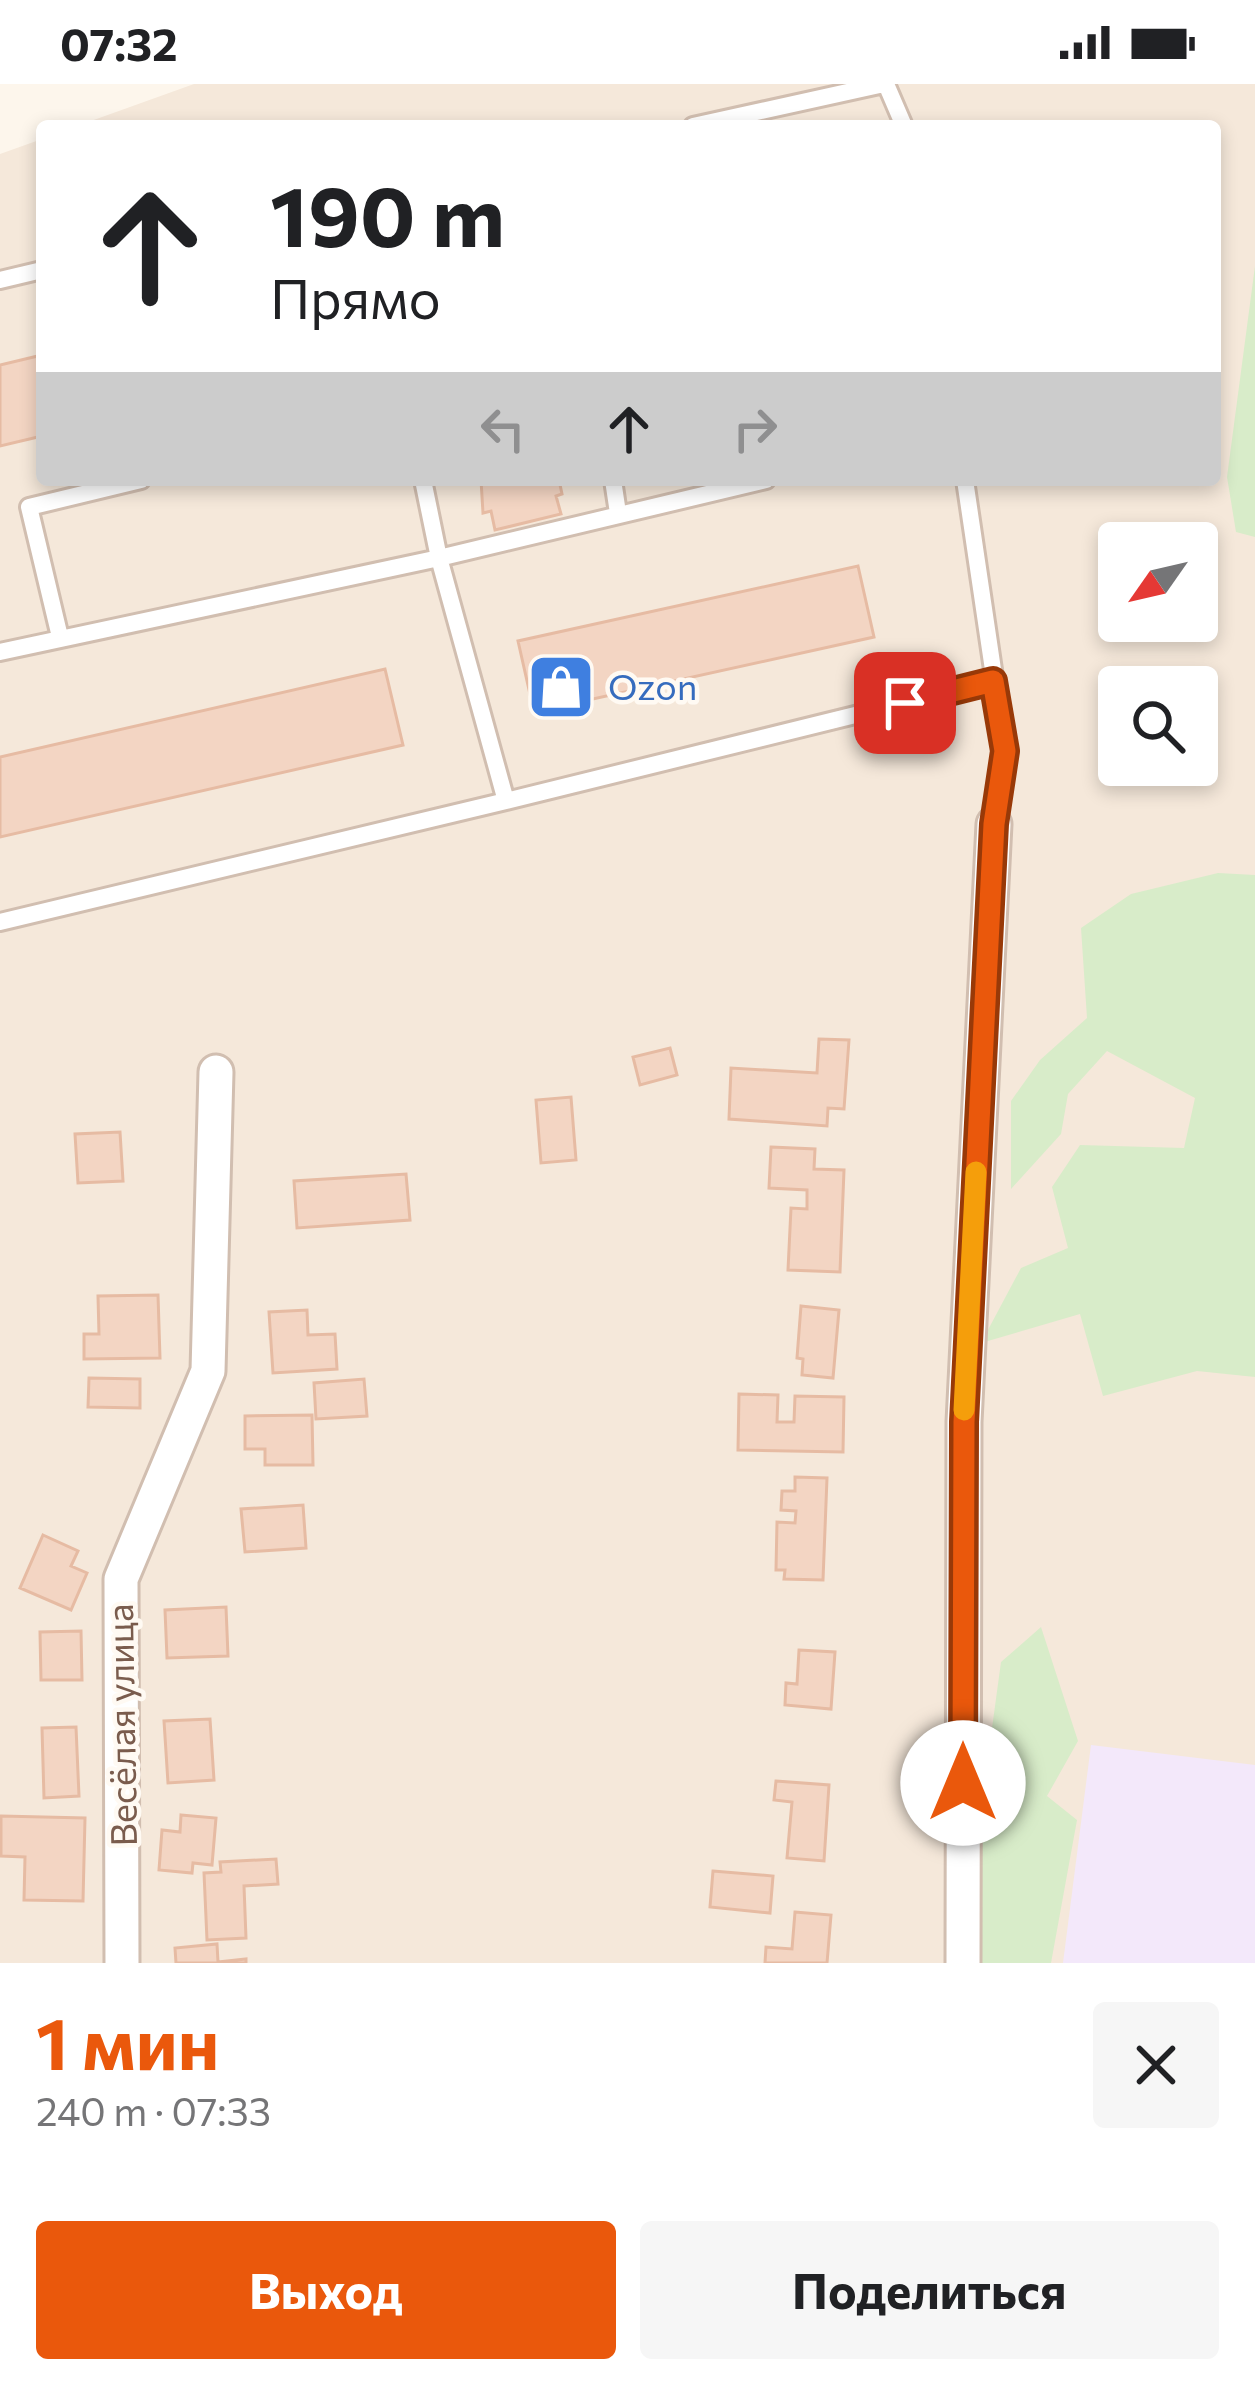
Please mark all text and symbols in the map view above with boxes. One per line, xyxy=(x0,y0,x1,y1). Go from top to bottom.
text: 07:32 xyxy=(60,15,178,70)
text: 190 m xyxy=(270,162,505,264)
icon: ahead xyxy=(72,168,228,324)
text: Прямо xyxy=(270,264,441,330)
icon: left xyxy=(470,396,536,462)
icon: ahead xyxy=(596,396,662,462)
icon: right xyxy=(722,396,788,462)
north arrow xyxy=(1098,522,1218,642)
map controls xyxy=(1098,522,1218,786)
shop icon: Ozon xyxy=(526,652,596,722)
pin xyxy=(854,652,956,754)
place label: Ozon xyxy=(608,663,697,707)
button: search xyxy=(1098,666,1218,786)
icon: arrive xyxy=(872,670,938,736)
street label: Весёлая улица xyxy=(96,1603,144,1847)
position arrow xyxy=(900,1720,1026,1846)
text: 1 мин xyxy=(36,1997,219,2085)
button: close xyxy=(1093,2002,1219,2128)
text: 240 m · 07:33 xyxy=(36,2086,271,2134)
button: Выход xyxy=(36,2221,616,2359)
button: Поделиться xyxy=(640,2221,1219,2359)

